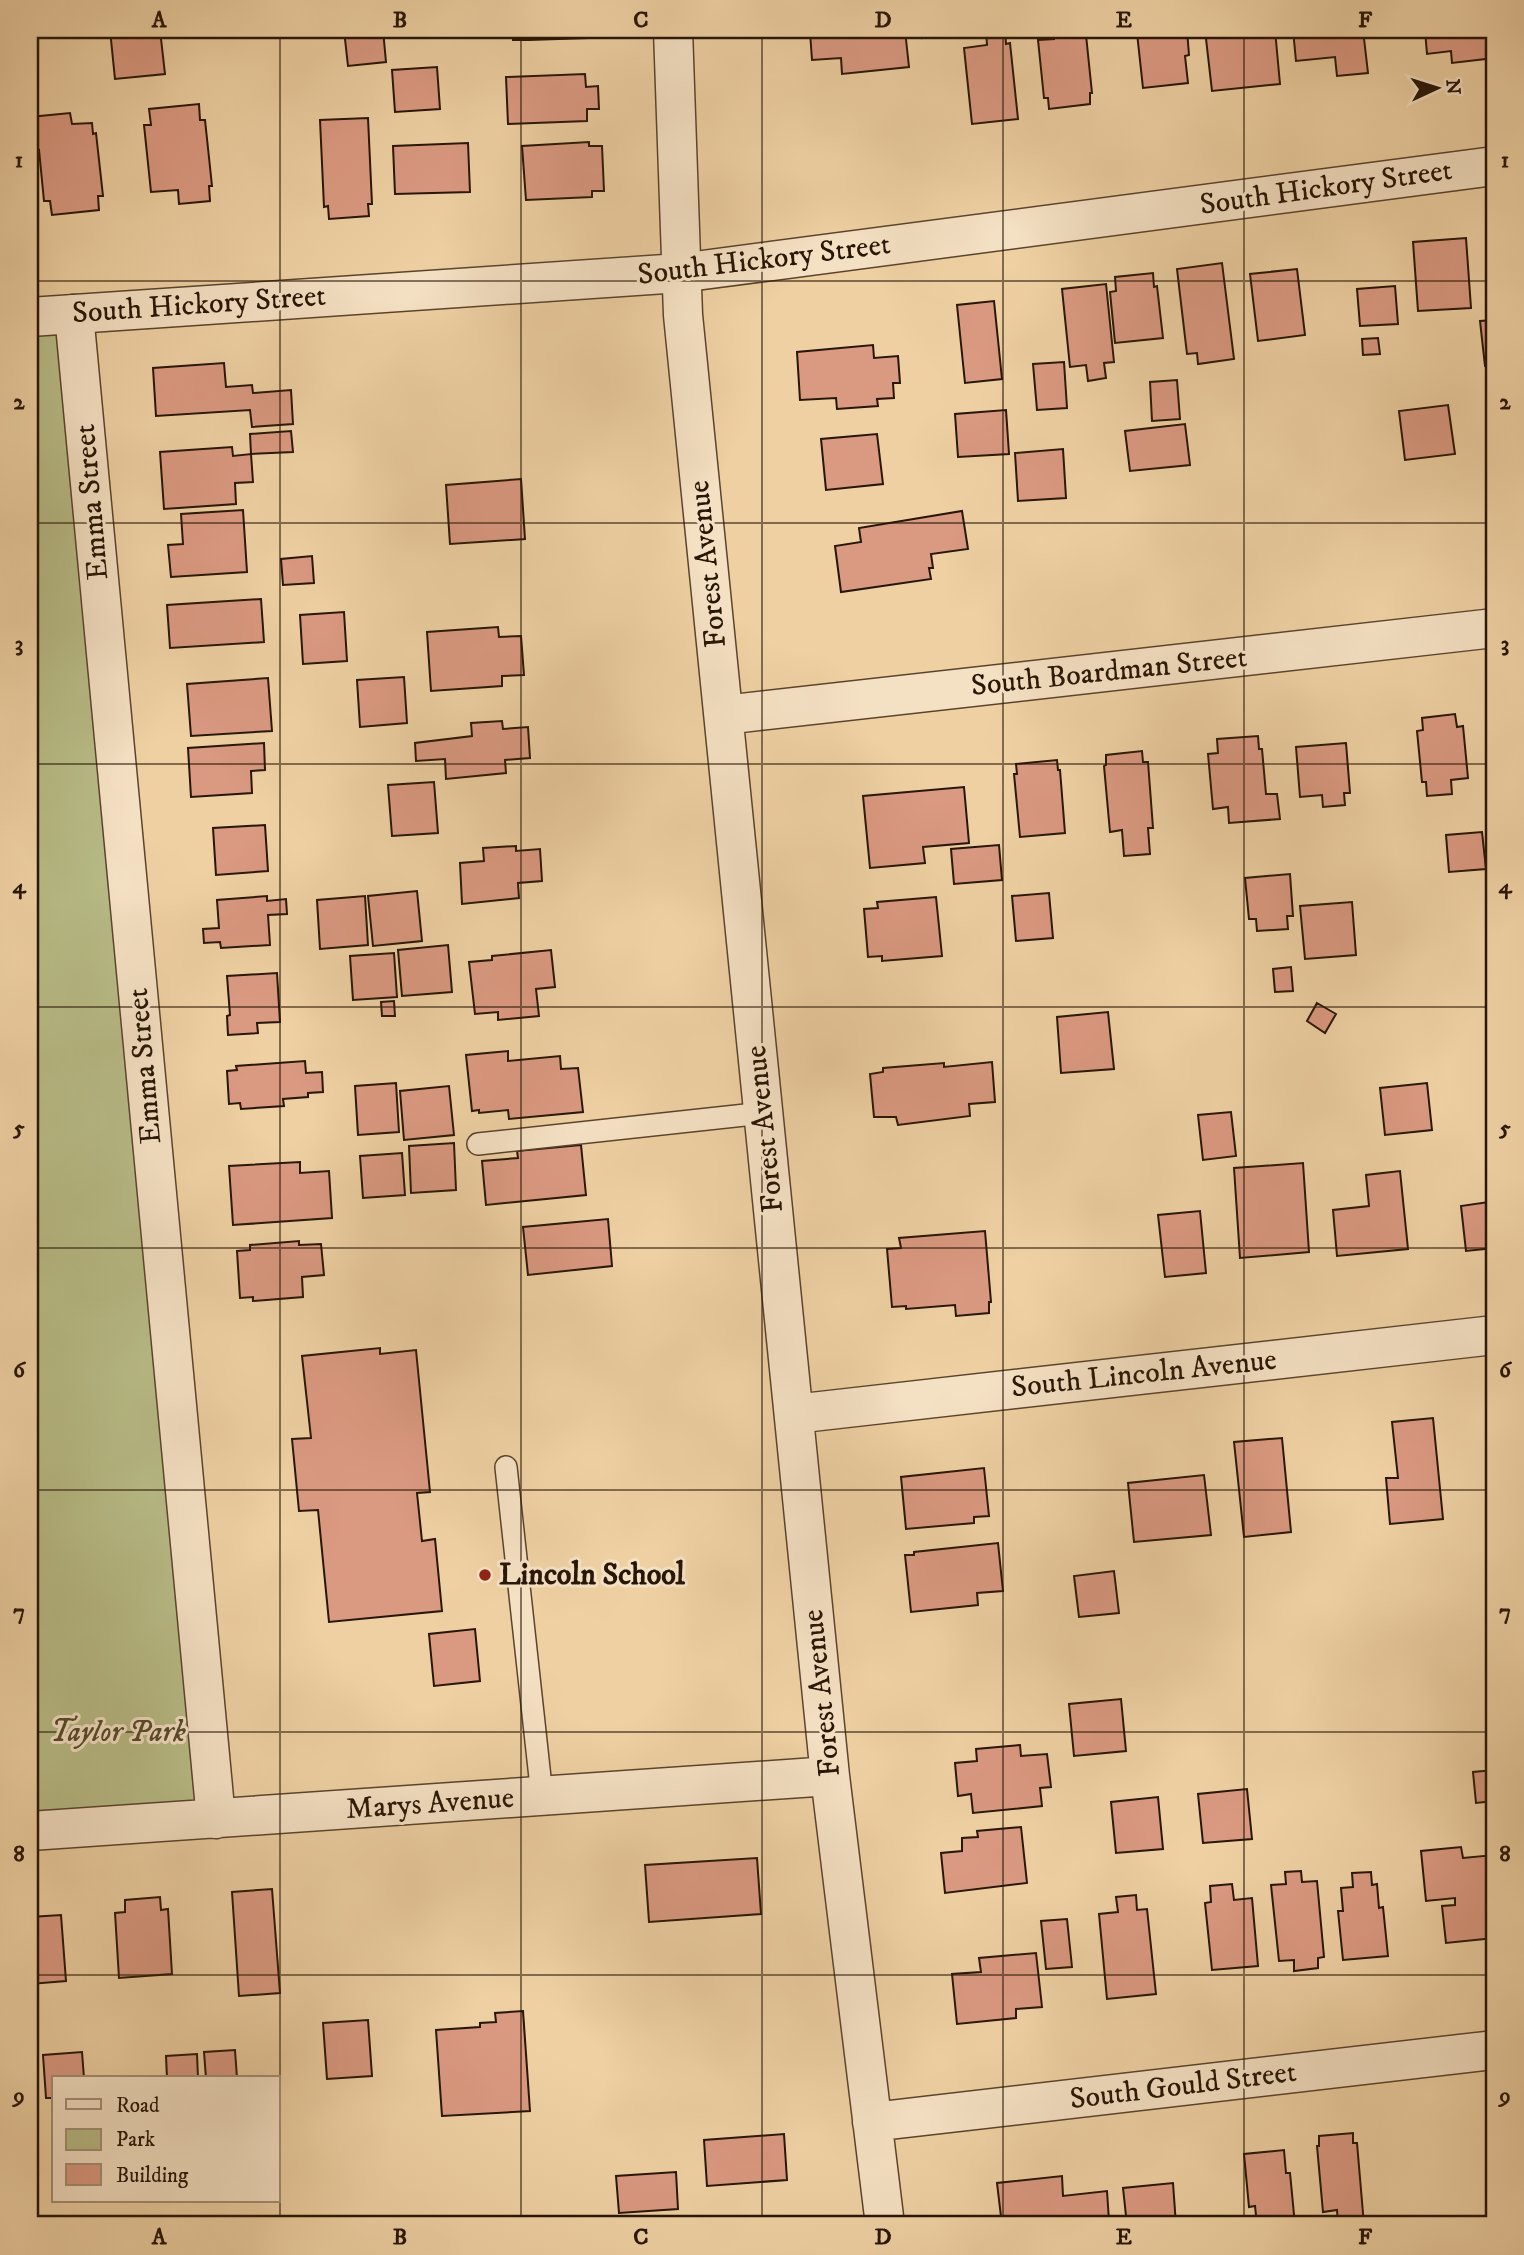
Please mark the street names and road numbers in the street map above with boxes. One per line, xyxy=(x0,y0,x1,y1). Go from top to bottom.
street label: South Hickory Street xyxy=(1198,152,1454,224)
street label: South Hickory Street xyxy=(636,226,892,294)
street label: South Hickory Street xyxy=(71,278,327,332)
street label: Emma Street xyxy=(67,422,117,582)
street label: Forest Avenue xyxy=(681,479,735,649)
street label: South Boardman Street xyxy=(969,639,1249,705)
street label: Emma Street xyxy=(120,986,170,1146)
street label: Forest Avenue xyxy=(738,1044,792,1214)
street label: South Lincoln Avenue xyxy=(1010,1342,1278,1406)
street label: Forest Avenue xyxy=(795,1608,849,1778)
street label: Marys Avenue xyxy=(345,1780,515,1828)
street label: South Gould Street xyxy=(1068,2054,1298,2118)

